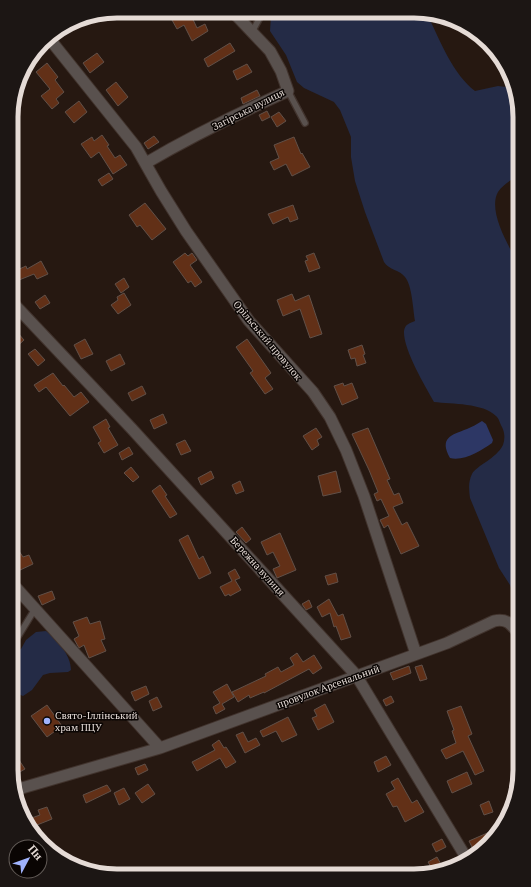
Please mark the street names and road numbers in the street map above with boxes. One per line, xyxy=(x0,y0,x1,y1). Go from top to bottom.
street label: Загірська вулиця xyxy=(210,86,287,133)
street label: Орільський провулок xyxy=(230,298,305,383)
street label: Бережна вулиця xyxy=(228,534,288,599)
street label: провулок Арсенальний xyxy=(275,662,381,711)

